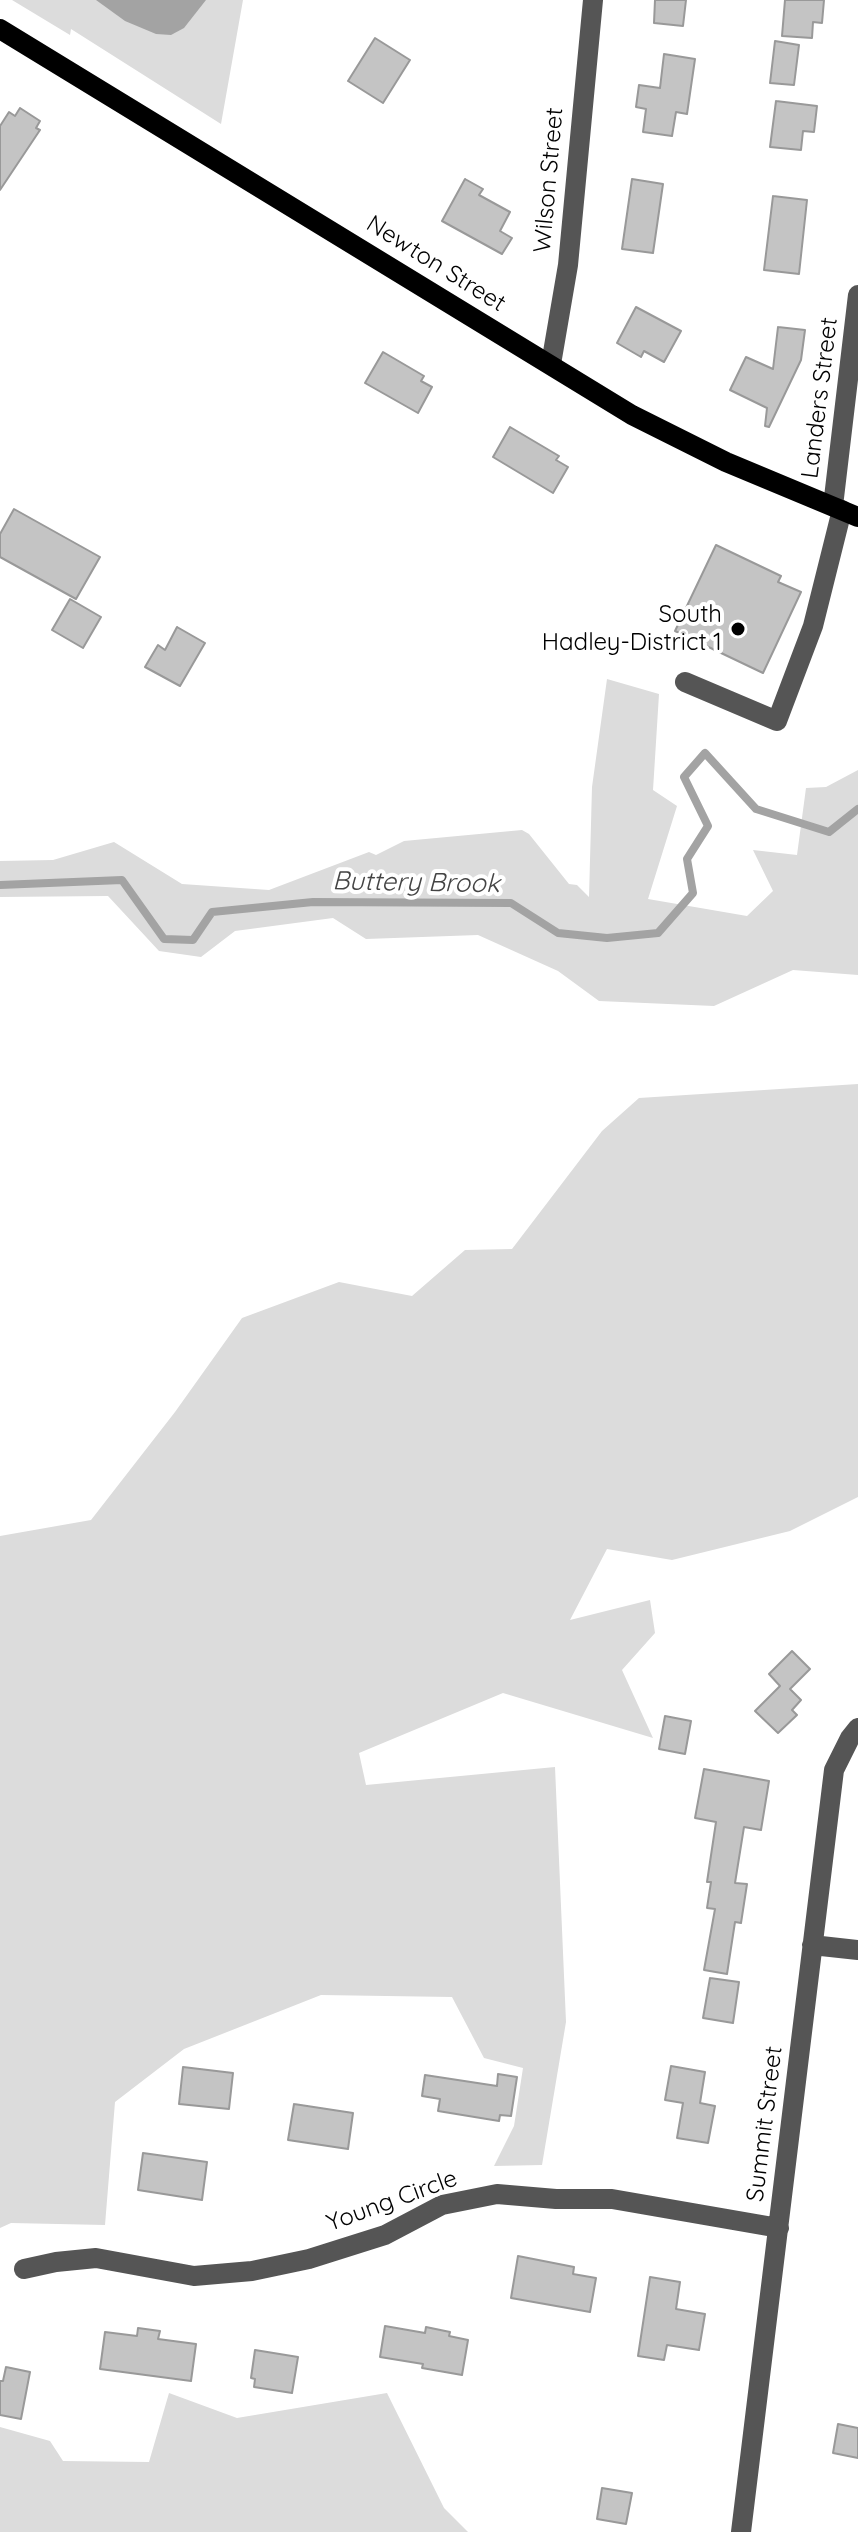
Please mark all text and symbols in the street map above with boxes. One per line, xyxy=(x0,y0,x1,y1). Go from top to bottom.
street label: Wilson Street xyxy=(528,106,570,254)
street label: Newton Street xyxy=(361,210,511,318)
street label: Landers Street xyxy=(796,316,844,480)
place label: South Hadley-District 1 xyxy=(542,601,722,657)
marker: South Hadley-District 1 xyxy=(729,620,747,638)
water label: Buttery Brook xyxy=(332,866,500,900)
street label: Summit Street xyxy=(741,2045,789,2203)
street label: Young Circle xyxy=(323,2164,461,2238)

